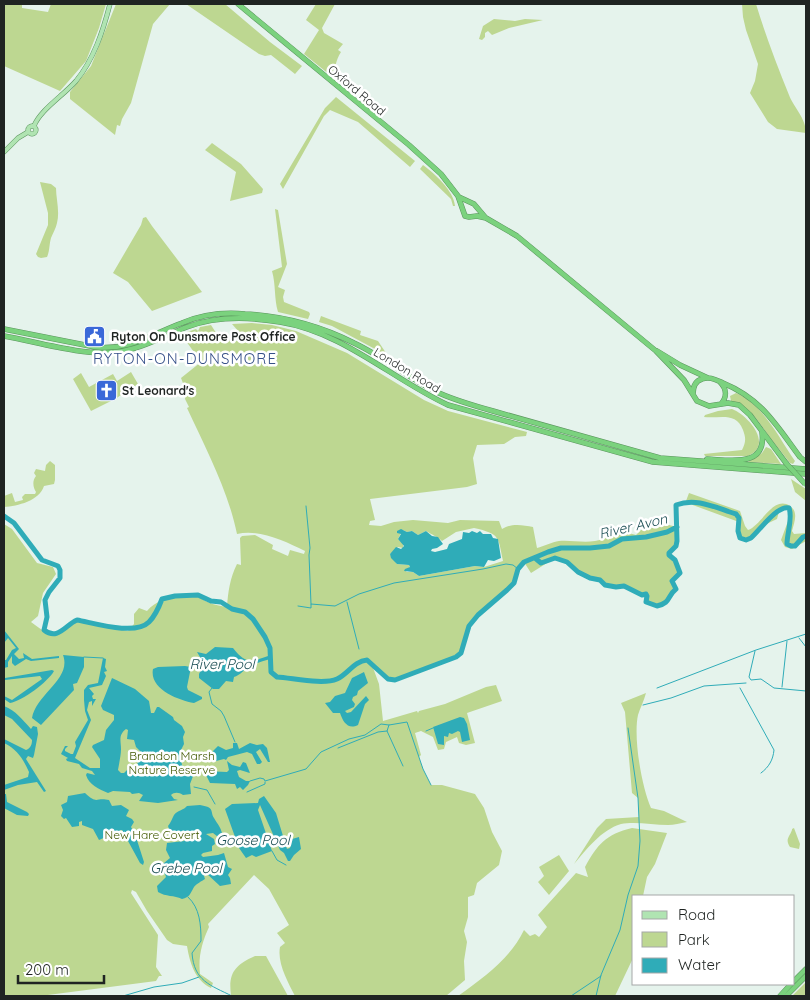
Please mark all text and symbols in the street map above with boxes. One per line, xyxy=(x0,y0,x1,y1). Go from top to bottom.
street label: Oxford Road xyxy=(325,62,389,118)
public building icon: Ryton On Dunsmore Post Office xyxy=(83,324,107,348)
place label: Ryton On Dunsmore Post Office xyxy=(111,329,296,344)
street label: London Road xyxy=(371,344,443,396)
district label: RYTON-ON-DUNSMORE xyxy=(93,349,277,368)
church icon: St Leonard's xyxy=(94,378,118,402)
place label: St Leonard's xyxy=(122,383,194,398)
water label: River Avon xyxy=(597,509,670,543)
water label: River Pool xyxy=(189,655,256,673)
park label: Brandon Marsh Nature Reserve xyxy=(129,748,216,777)
park label: New Hare Covert xyxy=(105,827,199,842)
water label: Goose Pool xyxy=(216,831,291,849)
water label: Grebe Pool xyxy=(150,859,223,877)
legend xyxy=(632,895,795,985)
text: Road xyxy=(678,905,715,924)
text: Park xyxy=(678,930,710,949)
scale bar xyxy=(18,952,104,984)
text: Water xyxy=(678,955,721,974)
text: 200 m xyxy=(25,960,69,979)

